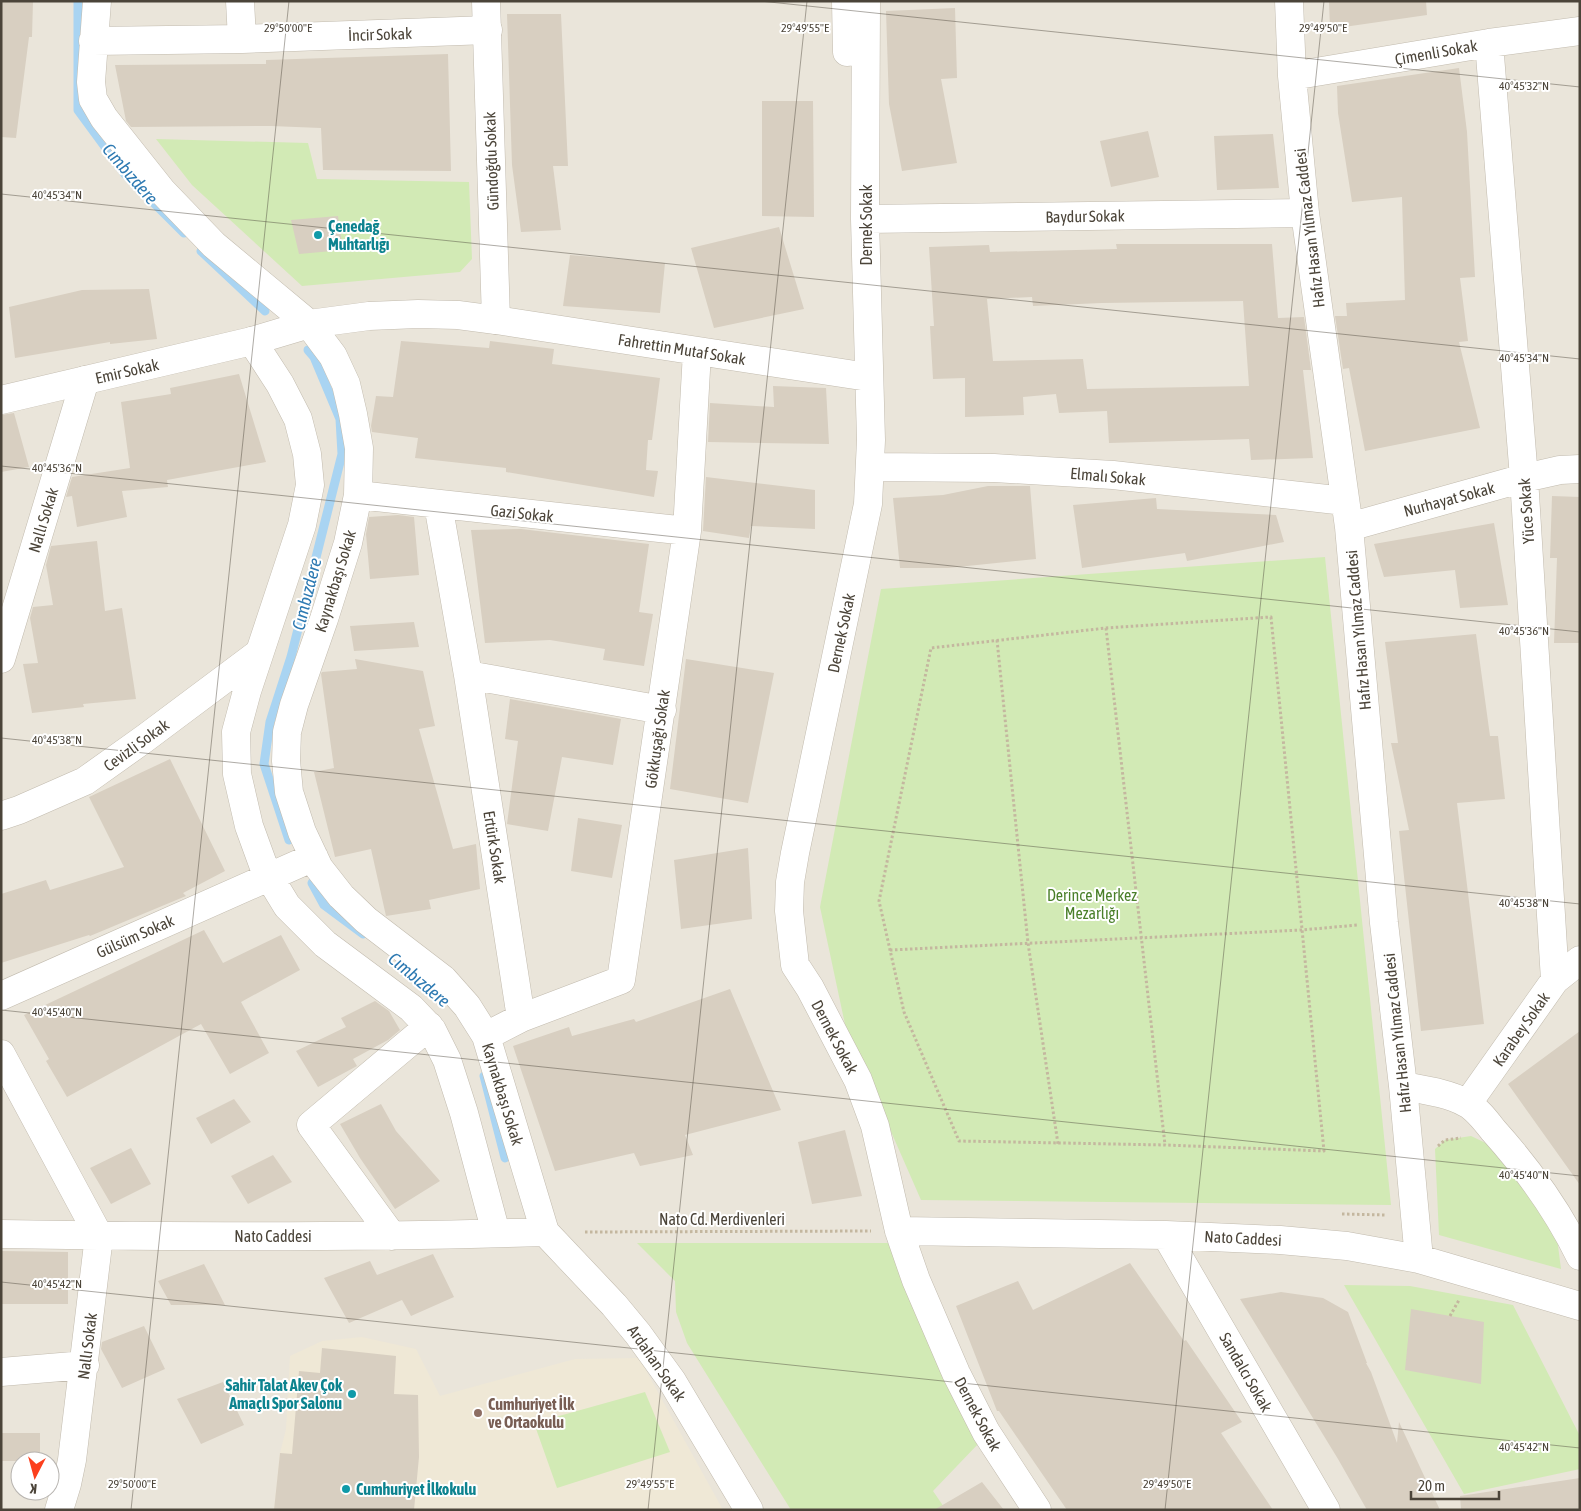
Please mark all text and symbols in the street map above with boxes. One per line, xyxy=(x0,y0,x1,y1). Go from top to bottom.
text: 29°50'00"E xyxy=(264,21,312,35)
text: 29°49'55"E xyxy=(781,21,829,35)
text: 29°49'50"E xyxy=(1299,21,1347,35)
street label: İncir Sokak xyxy=(348,24,412,44)
street label: Çimenli Sokak xyxy=(1393,36,1479,69)
text: 40°45'32"N xyxy=(1499,79,1549,93)
street label: Gündoğdu Sokak xyxy=(480,111,503,211)
water label: Cımbızdere xyxy=(98,139,163,208)
street label: Hafız Hasan Yılmaz Caddesi xyxy=(1290,147,1328,309)
street label: Dernek Sokak xyxy=(857,185,875,265)
text: 40°45'34"N xyxy=(32,188,82,202)
street label: Baydur Sokak xyxy=(1045,206,1125,227)
place label: Çenedağ Muhtarlığı xyxy=(328,217,390,253)
marker: Çenedağ Muhtarlığı xyxy=(312,229,324,241)
street label: Fahrettin Mutaf Sokak xyxy=(617,330,747,368)
text: 40°45'34"N xyxy=(1499,351,1549,365)
street label: Emir Sokak xyxy=(93,355,161,387)
text: 40°45'36"N xyxy=(32,461,82,475)
street label: Elmalı Sokak xyxy=(1069,464,1147,488)
street label: Yüce Sokak xyxy=(1515,477,1537,545)
street label: Nurhayat Sokak xyxy=(1401,478,1497,521)
street label: Nallı Sokak xyxy=(25,485,61,555)
street label: Gazi Sokak xyxy=(490,501,554,525)
street label: Kaynakbaşı Sokak xyxy=(311,528,360,635)
street label: Hafız Hasan Yılmaz Caddesi xyxy=(1342,549,1374,711)
water label: Cımbızdere xyxy=(287,556,326,632)
street label: Dernek Sokak xyxy=(824,592,858,674)
text: 40°45'36"N xyxy=(1499,624,1549,638)
street label: Gökkuşağı Sokak xyxy=(641,689,674,790)
street label: Cevizli Sokak xyxy=(100,715,172,775)
text: 40°45'38"N xyxy=(32,733,82,747)
street label: Ertürk Sokak xyxy=(480,809,510,885)
park label: Derince Merkez Mezarlığı xyxy=(1047,886,1137,923)
text: 40°45'38"N xyxy=(1499,896,1549,910)
street label: Gülsüm Sokak xyxy=(93,911,177,961)
water label: Cımbızdere xyxy=(384,948,454,1011)
street label: Hafız Hasan Yılmaz Caddesi xyxy=(1380,952,1414,1114)
street label: Karabey Sokak xyxy=(1489,989,1554,1070)
street label: Dernek Sokak xyxy=(808,997,862,1077)
text: 40°45'40"N xyxy=(32,1005,82,1019)
street label: Kaynakbaşı Sokak xyxy=(478,1041,527,1148)
text: 40°45'40"N xyxy=(1499,1168,1549,1182)
street label: Nato Cd. Merdivenleri xyxy=(659,1210,785,1228)
street label: Nato Caddesi xyxy=(234,1227,312,1245)
street label: Nato Caddesi xyxy=(1204,1227,1282,1249)
text: 40°45'42"N xyxy=(32,1277,82,1291)
street label: Nallı Sokak xyxy=(74,1312,100,1380)
street label: Ardahan Sokak xyxy=(624,1322,690,1404)
street label: Sandalcı Sokak xyxy=(1216,1329,1276,1415)
street label: Dernek Sokak xyxy=(951,1374,1005,1454)
place label: Sahir Talat Akev Çok Amaçlı Spor Salonu xyxy=(225,1376,343,1412)
marker: Sahir Talat Akev Çok Amaçlı Spor Salonu xyxy=(346,1388,358,1400)
place label: Cumhuriyet İlk ve Ortaokulu xyxy=(488,1395,575,1431)
marker: Cumhuriyet İlk ve Ortaokulu xyxy=(472,1407,484,1419)
text: 40°45'42"N xyxy=(1499,1440,1549,1454)
north arrow xyxy=(10,1451,60,1501)
scale bar xyxy=(1411,1468,1498,1500)
text: 29°50'00"E xyxy=(108,1477,156,1491)
text: 29°49'55"E xyxy=(626,1477,674,1491)
text: 29°49'50"E xyxy=(1143,1477,1191,1491)
text: 20 m xyxy=(1418,1477,1445,1494)
place label: Cumhuriyet İlkokulu xyxy=(356,1480,476,1498)
text: K xyxy=(29,1481,38,1497)
marker: Cumhuriyet İlkokulu xyxy=(340,1483,352,1495)

